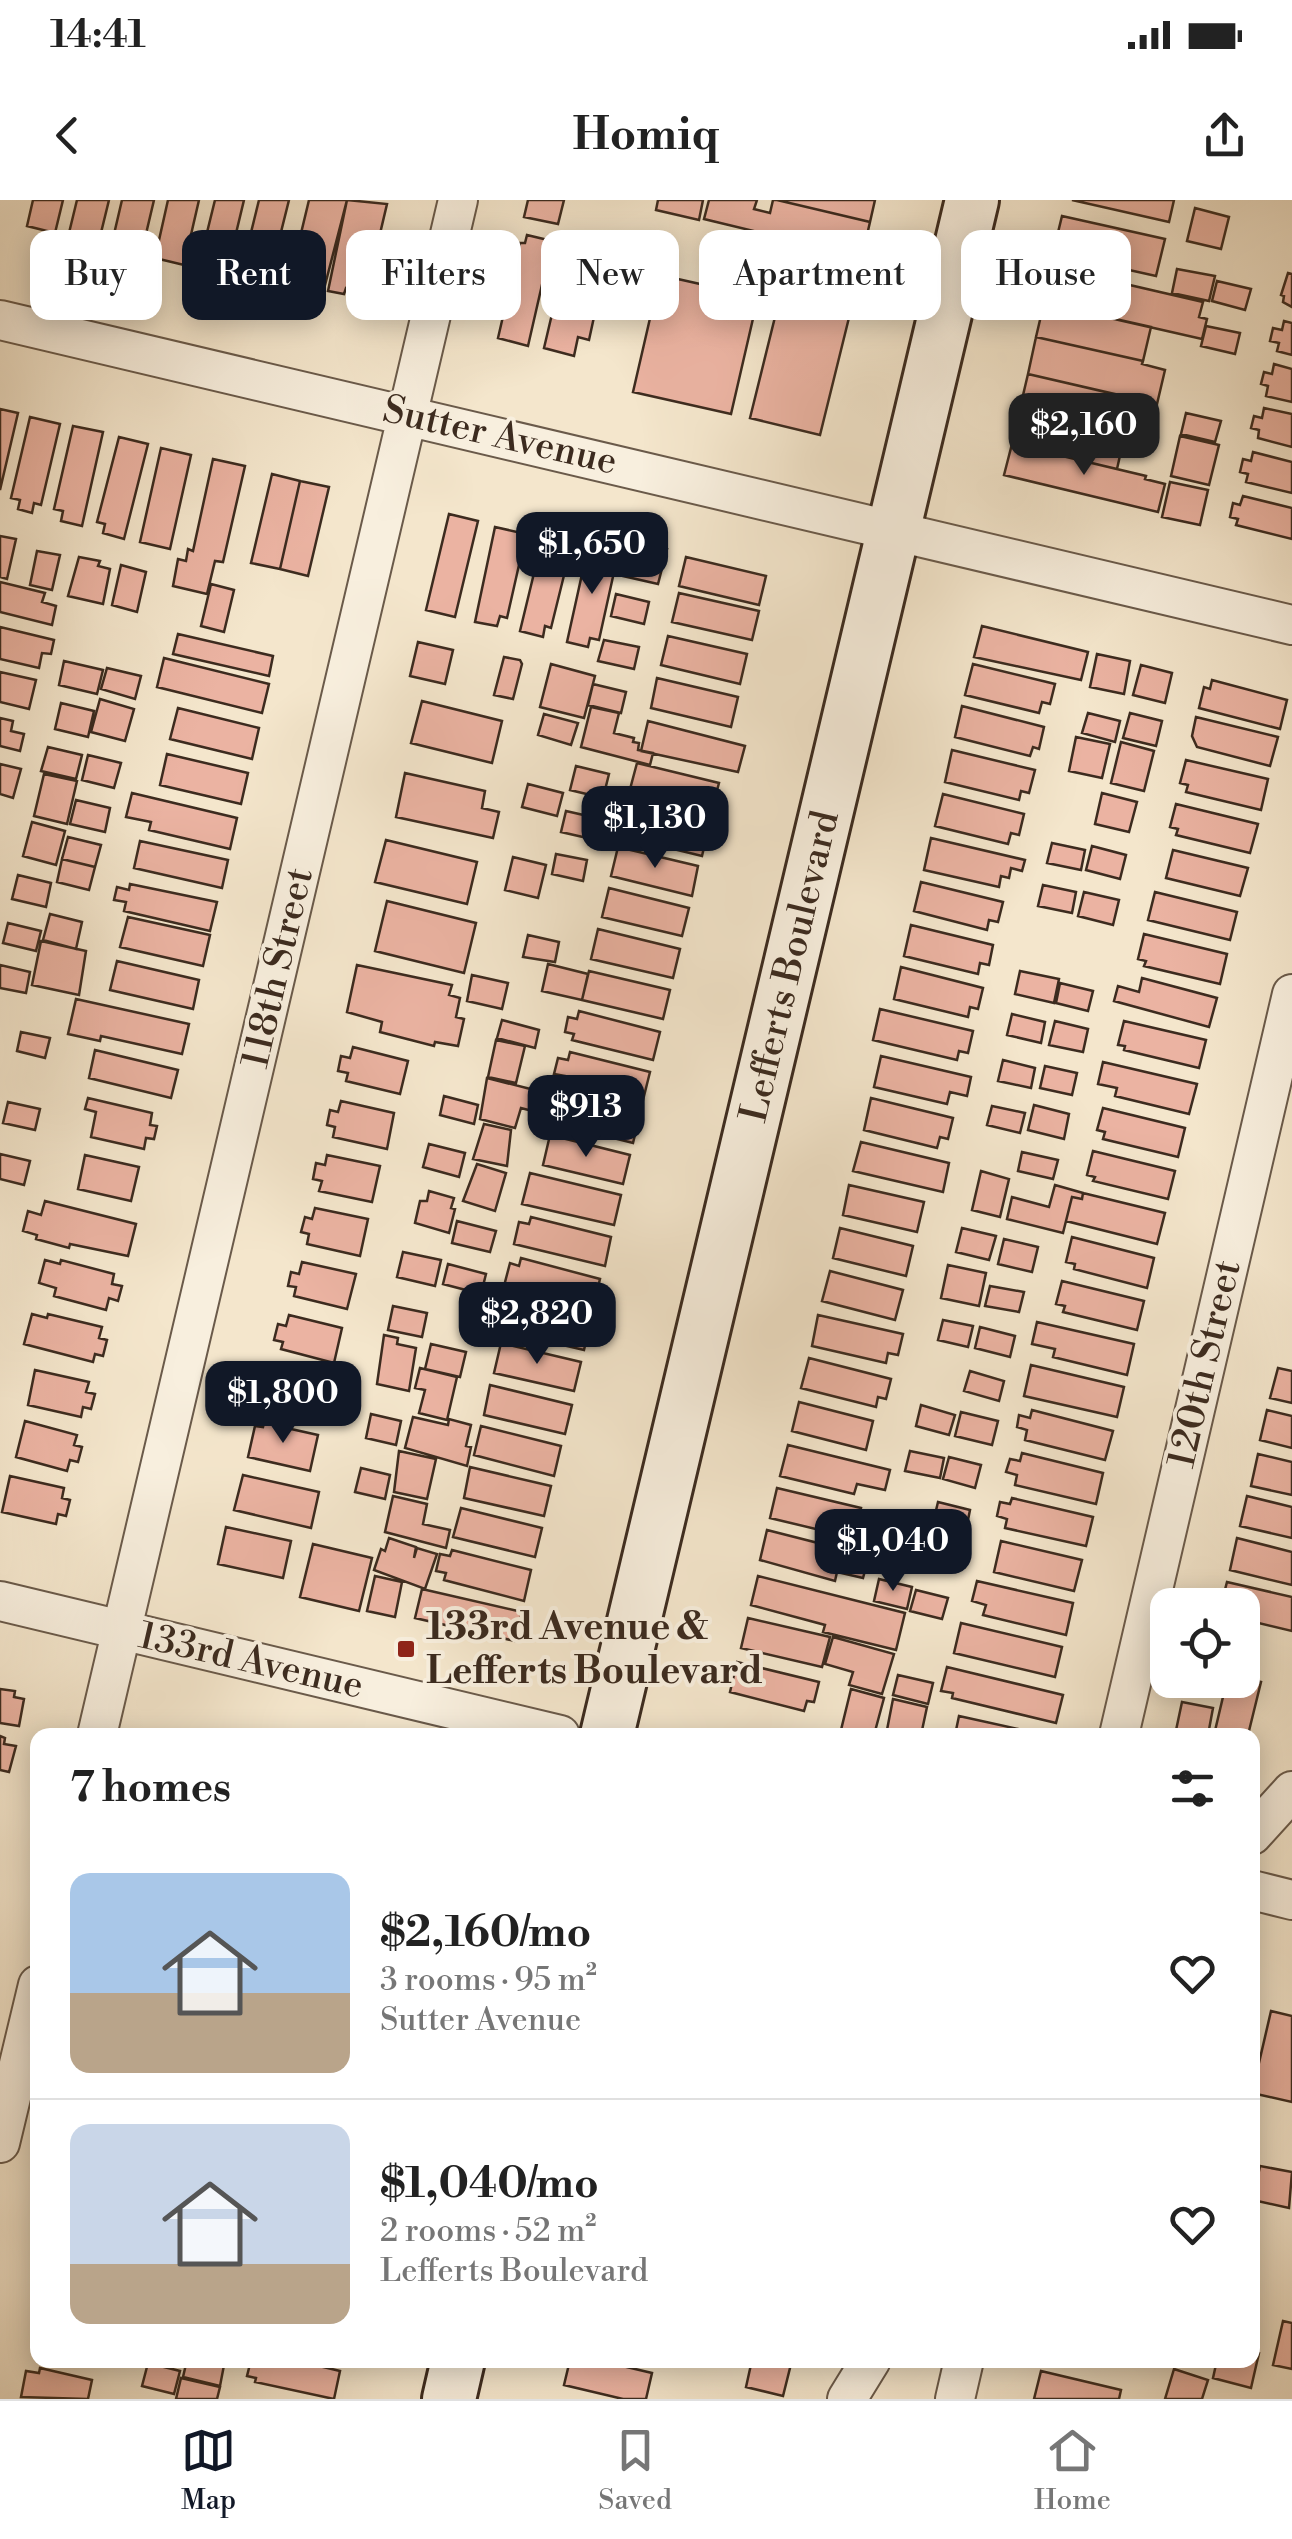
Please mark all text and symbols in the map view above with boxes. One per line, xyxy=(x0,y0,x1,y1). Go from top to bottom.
text: 14:41 xyxy=(50,12,146,59)
text: Homiq xyxy=(573,107,719,164)
icon: back xyxy=(40,108,95,163)
icon: share xyxy=(1197,108,1252,163)
chip: Buy xyxy=(30,230,162,320)
chip: Rent xyxy=(182,230,326,320)
chip: Filters xyxy=(346,230,521,320)
chip: New xyxy=(541,230,679,320)
chip: Apartment xyxy=(699,230,941,320)
chip: House xyxy=(961,230,1131,320)
street label: Sutter Avenue xyxy=(378,386,622,486)
pin: $2,160 xyxy=(1003,393,1165,478)
text: $2,160 xyxy=(1031,405,1137,445)
pin: $1,650 xyxy=(511,512,673,597)
text: $1,650 xyxy=(538,524,646,564)
pin: $1,130 xyxy=(574,786,736,871)
text: $1,130 xyxy=(604,798,706,838)
street label: Lefferts Boulevard xyxy=(730,806,850,1127)
street label: 118th Street xyxy=(232,863,324,1073)
pin: $913 xyxy=(527,1075,645,1160)
text: $913 xyxy=(550,1087,622,1127)
street label: 120th Street xyxy=(1158,1256,1252,1472)
pin: $2,820 xyxy=(456,1282,618,1367)
text: $2,820 xyxy=(481,1294,593,1334)
pin: $1,800 xyxy=(202,1361,364,1446)
text: $1,800 xyxy=(227,1373,339,1413)
pin: $1,040 xyxy=(812,1509,974,1594)
text: $1,040 xyxy=(837,1521,949,1561)
map controls xyxy=(1150,1588,1260,1698)
button: locate xyxy=(1150,1588,1260,1698)
place label: 133rd Avenue & Lefferts Boulevard xyxy=(426,1604,763,1695)
street label: 133rd Avenue xyxy=(134,1612,368,1710)
marker: 133rd Avenue & Lefferts Boulevard xyxy=(395,1638,417,1660)
icon: filters xyxy=(1165,1761,1220,1816)
text: 7 homes xyxy=(70,1762,231,1815)
text: $2,160/mo xyxy=(380,1907,591,1960)
icon: home xyxy=(150,1913,270,2033)
icon: heart xyxy=(1165,1946,1220,2001)
text: 3 rooms · 95 m² xyxy=(380,1960,597,2000)
text: Sutter Avenue xyxy=(380,2000,581,2040)
text: $1,040/mo xyxy=(380,2158,599,2211)
icon: home xyxy=(150,2164,270,2284)
icon: heart xyxy=(1165,2197,1220,2252)
text: 2 rooms · 52 m² xyxy=(380,2211,596,2251)
text: Lefferts Boulevard xyxy=(380,2251,648,2291)
tab: Map xyxy=(181,2423,236,2518)
tab: Saved xyxy=(598,2423,672,2518)
tab: Home xyxy=(1034,2423,1111,2518)

